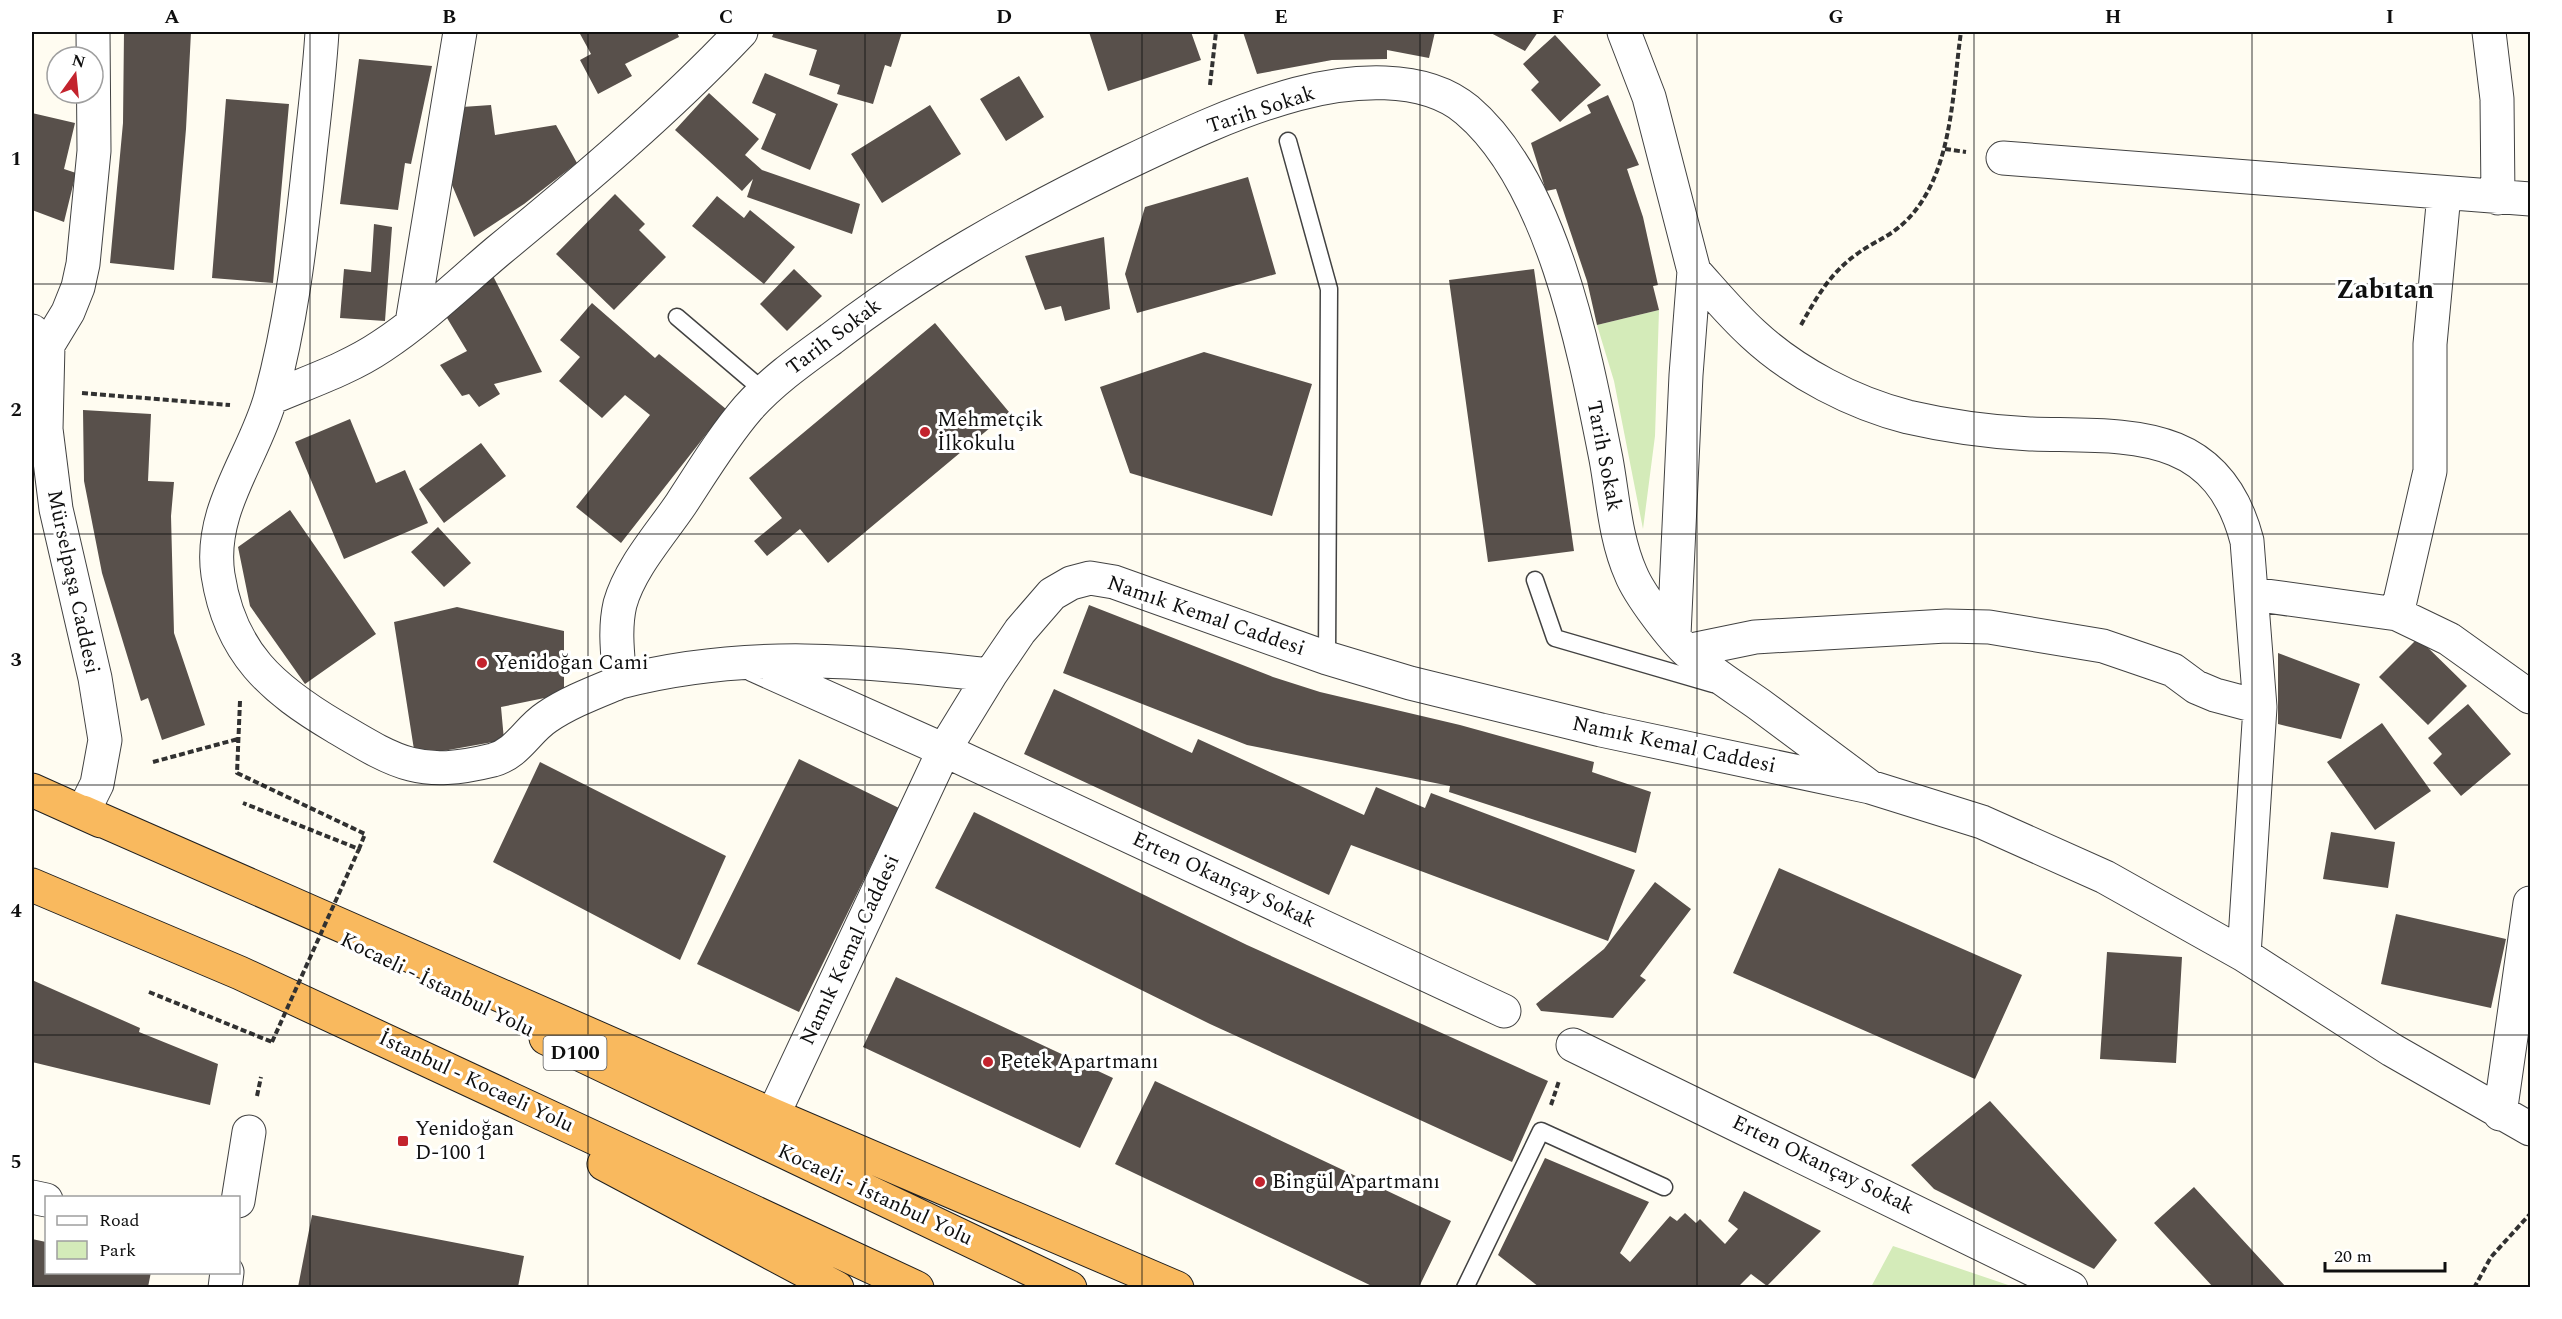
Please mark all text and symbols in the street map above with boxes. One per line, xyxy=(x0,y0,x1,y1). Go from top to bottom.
text: A xyxy=(164,2,180,32)
text: B xyxy=(442,2,456,32)
text: C xyxy=(719,2,733,32)
text: D xyxy=(996,2,1012,32)
text: E xyxy=(1274,2,1288,32)
text: F xyxy=(1552,2,1564,32)
text: G xyxy=(1828,2,1844,32)
text: H xyxy=(2105,2,2121,32)
text: I xyxy=(2386,2,2394,32)
north arrow xyxy=(45,45,105,105)
text: N xyxy=(69,48,88,75)
street label: Tarih Sokak xyxy=(1203,77,1320,143)
text: 1 xyxy=(10,144,22,174)
district label: Zabıtan xyxy=(2336,269,2435,311)
street label: Tarih Sokak xyxy=(780,290,889,384)
text: 2 xyxy=(10,395,22,425)
street label: Tarih Sokak xyxy=(1578,398,1630,514)
place label: Mehmetçik İlkokulu xyxy=(937,404,1044,460)
marker: Mehmetçik İlkokulu xyxy=(918,425,932,439)
street label: Mürselpaşa Caddesi xyxy=(38,487,108,677)
street label: Namık Kemal Caddesi xyxy=(1103,567,1309,665)
text: 3 xyxy=(10,645,22,675)
place label: Yenidoğan Cami xyxy=(494,647,649,679)
marker: Yenidoğan Cami xyxy=(475,656,489,670)
street label: Namık Kemal Caddesi xyxy=(1569,708,1779,782)
street label: Erten Okançay Sokak xyxy=(1127,823,1322,937)
street label: Namık Kemal Caddesi xyxy=(792,849,908,1051)
text: 4 xyxy=(10,896,22,926)
street label: Kocaeli - İstanbul Yolu xyxy=(335,924,540,1046)
street label: İstanbul - Kocaeli Yolu xyxy=(373,1023,579,1141)
road number: D100 xyxy=(544,1036,606,1070)
place label: Petek Apartmanı xyxy=(1000,1046,1159,1078)
marker: Petek Apartmanı xyxy=(981,1055,995,1069)
street label: Erten Okançay Sokak xyxy=(1726,1107,1920,1223)
place label: Yenidoğan D-100 1 xyxy=(415,1113,514,1169)
marker: Yenidoğan D-100 1 xyxy=(396,1134,410,1148)
street label: Kocaeli - İstanbul Yolu xyxy=(772,1136,978,1254)
text: 5 xyxy=(10,1147,22,1177)
place label: Bingül Apartmanı xyxy=(1272,1166,1440,1198)
marker: Bingül Apartmanı xyxy=(1253,1175,1267,1189)
legend xyxy=(45,1196,240,1274)
text: Road xyxy=(99,1207,140,1234)
scale bar xyxy=(2325,1235,2445,1273)
text: Park xyxy=(99,1237,136,1264)
text: 20 m xyxy=(2334,1243,2372,1270)

